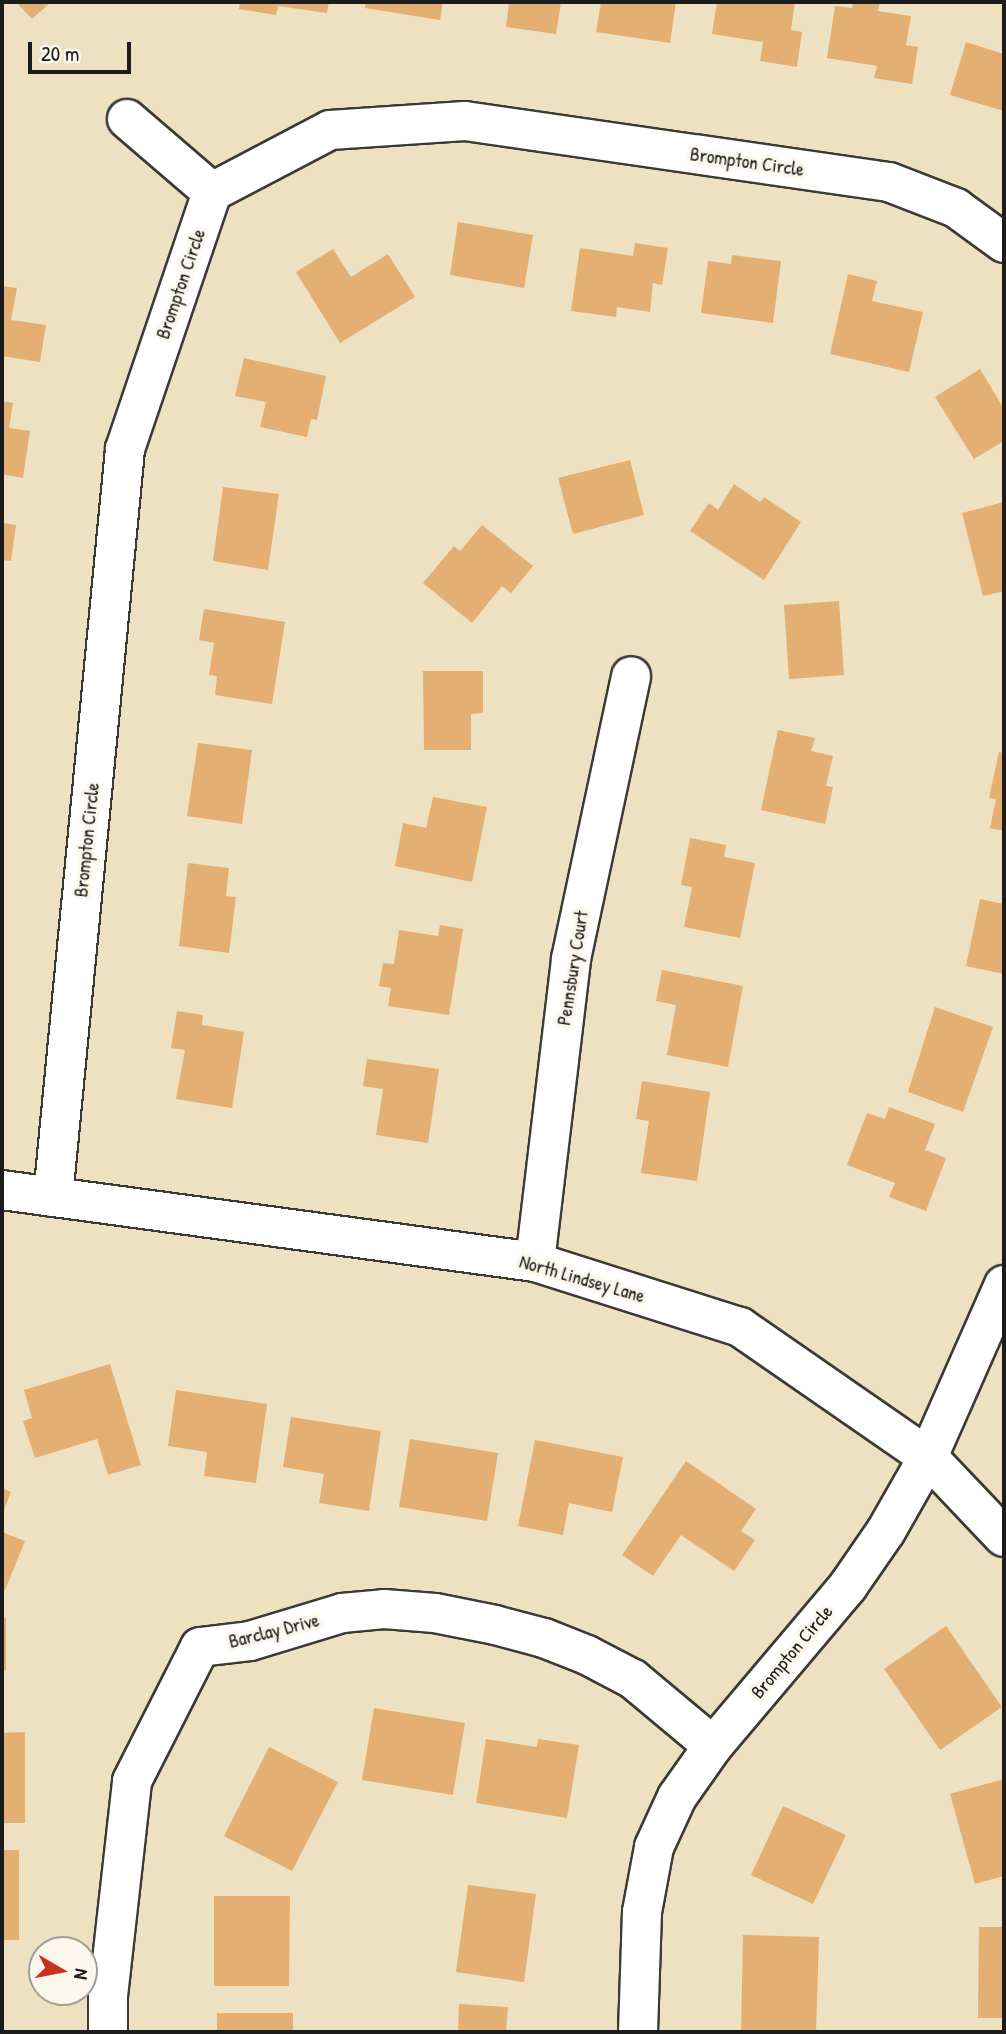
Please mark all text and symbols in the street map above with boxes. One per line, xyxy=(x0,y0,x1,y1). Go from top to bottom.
scale bar xyxy=(32,28,135,72)
text: 20 m xyxy=(41,39,79,68)
street label: Brompton Circle xyxy=(689,143,805,181)
street label: Brompton Circle xyxy=(152,226,210,342)
street label: Brompton Circle xyxy=(70,782,104,898)
street label: Pennsbury Court xyxy=(553,909,593,1027)
street label: North Lindsey Lane xyxy=(517,1250,647,1308)
street label: Brompton Circle xyxy=(746,1601,838,1703)
street label: Barclay Drive xyxy=(226,1609,322,1653)
north arrow xyxy=(28,1936,98,2006)
text: N xyxy=(68,1967,95,1982)

